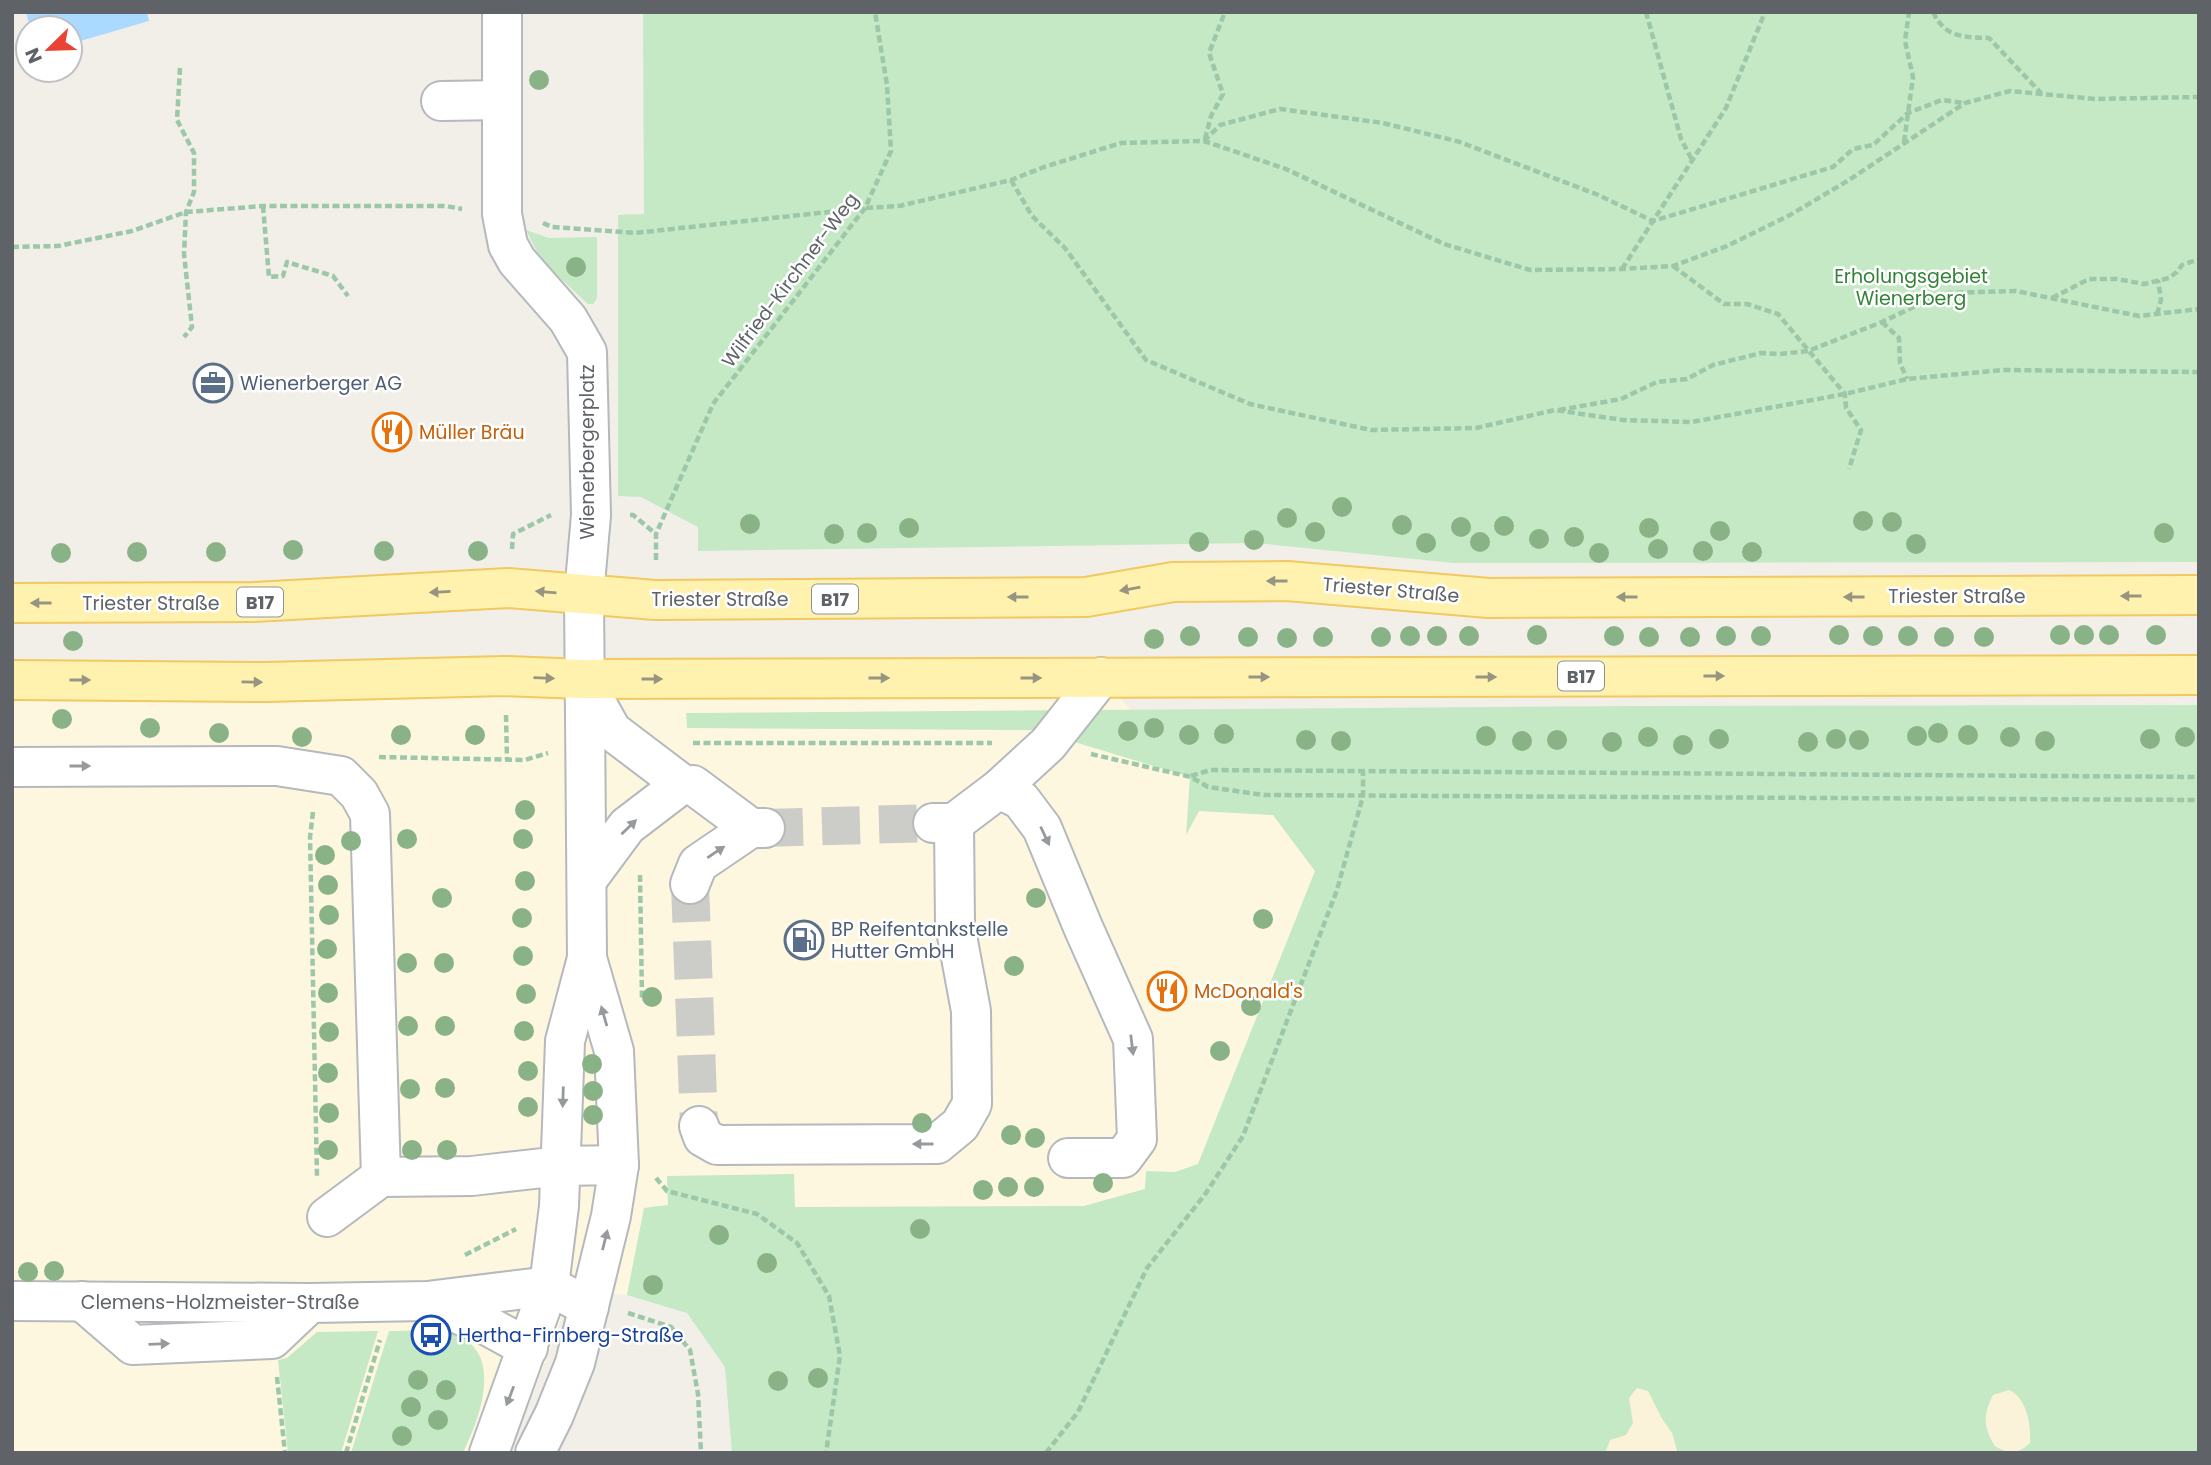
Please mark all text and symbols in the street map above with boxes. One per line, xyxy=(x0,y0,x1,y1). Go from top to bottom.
north arrow xyxy=(14,14,84,84)
text: N xyxy=(19,44,49,67)
street label: Wilfried-Kirchner-Weg xyxy=(715,187,865,373)
park label: Erholungsgebiet Wienerberg xyxy=(1834,263,1988,312)
office icon: Wienerberger AG xyxy=(192,362,234,404)
street label: Wienerbergerplatz xyxy=(574,364,601,540)
place label: Wienerberger AG xyxy=(240,370,402,397)
restaurant icon: Müller Bräu xyxy=(371,411,413,453)
place label: Müller Bräu xyxy=(419,419,525,446)
street label: Triester Straße xyxy=(1321,571,1461,609)
one-way arrow xyxy=(1266,575,1288,587)
street label: Triester Straße xyxy=(1888,583,2026,610)
road number: B17 xyxy=(812,584,858,614)
one-way arrow xyxy=(1119,584,1141,595)
one-way arrow xyxy=(535,586,557,597)
street label: Triester Straße xyxy=(651,586,789,613)
one-way arrow xyxy=(429,587,451,598)
road number: B17 xyxy=(237,588,283,616)
street label: Triester Straße xyxy=(82,590,220,617)
one-way arrow xyxy=(2119,590,2141,602)
one-way arrow xyxy=(1007,591,1029,603)
one-way arrow xyxy=(1615,591,1637,603)
one-way arrow xyxy=(1843,591,1865,602)
one-way arrow xyxy=(30,597,52,609)
road number: B17 xyxy=(1558,662,1604,690)
one-way arrow xyxy=(1703,670,1725,682)
one-way arrow xyxy=(1248,671,1270,683)
one-way arrow xyxy=(1476,671,1498,683)
one-way arrow xyxy=(533,672,555,683)
one-way arrow xyxy=(868,672,890,684)
one-way arrow xyxy=(1021,672,1043,684)
one-way arrow xyxy=(641,673,663,685)
one-way arrow xyxy=(70,674,92,686)
one-way arrow xyxy=(241,676,263,687)
one-way arrow xyxy=(70,761,92,772)
one-way arrow xyxy=(620,818,637,835)
one-way arrow xyxy=(1039,826,1051,846)
one-way arrow xyxy=(706,846,725,859)
place label: BP Reifentankstelle Hutter GmbH xyxy=(831,916,1008,965)
fuel station icon: BP Reifentankstelle Hutter GmbH xyxy=(783,919,825,961)
restaurant icon: McDonald's xyxy=(1146,970,1188,1012)
place label: McDonald's xyxy=(1194,978,1303,1005)
one-way arrow xyxy=(598,1005,608,1026)
one-way arrow xyxy=(1127,1034,1138,1056)
one-way arrow xyxy=(557,1086,569,1108)
one-way arrow xyxy=(911,1138,933,1150)
one-way arrow xyxy=(600,1229,611,1251)
street label: Clemens-Holzmeister-Straße xyxy=(81,1289,359,1316)
bus stop icon: Hertha-Firnberg-Straße xyxy=(410,1314,452,1356)
place label: Hertha-Firnberg-Straße xyxy=(458,1322,684,1349)
one-way arrow xyxy=(148,1338,170,1349)
one-way arrow xyxy=(505,1386,516,1407)

